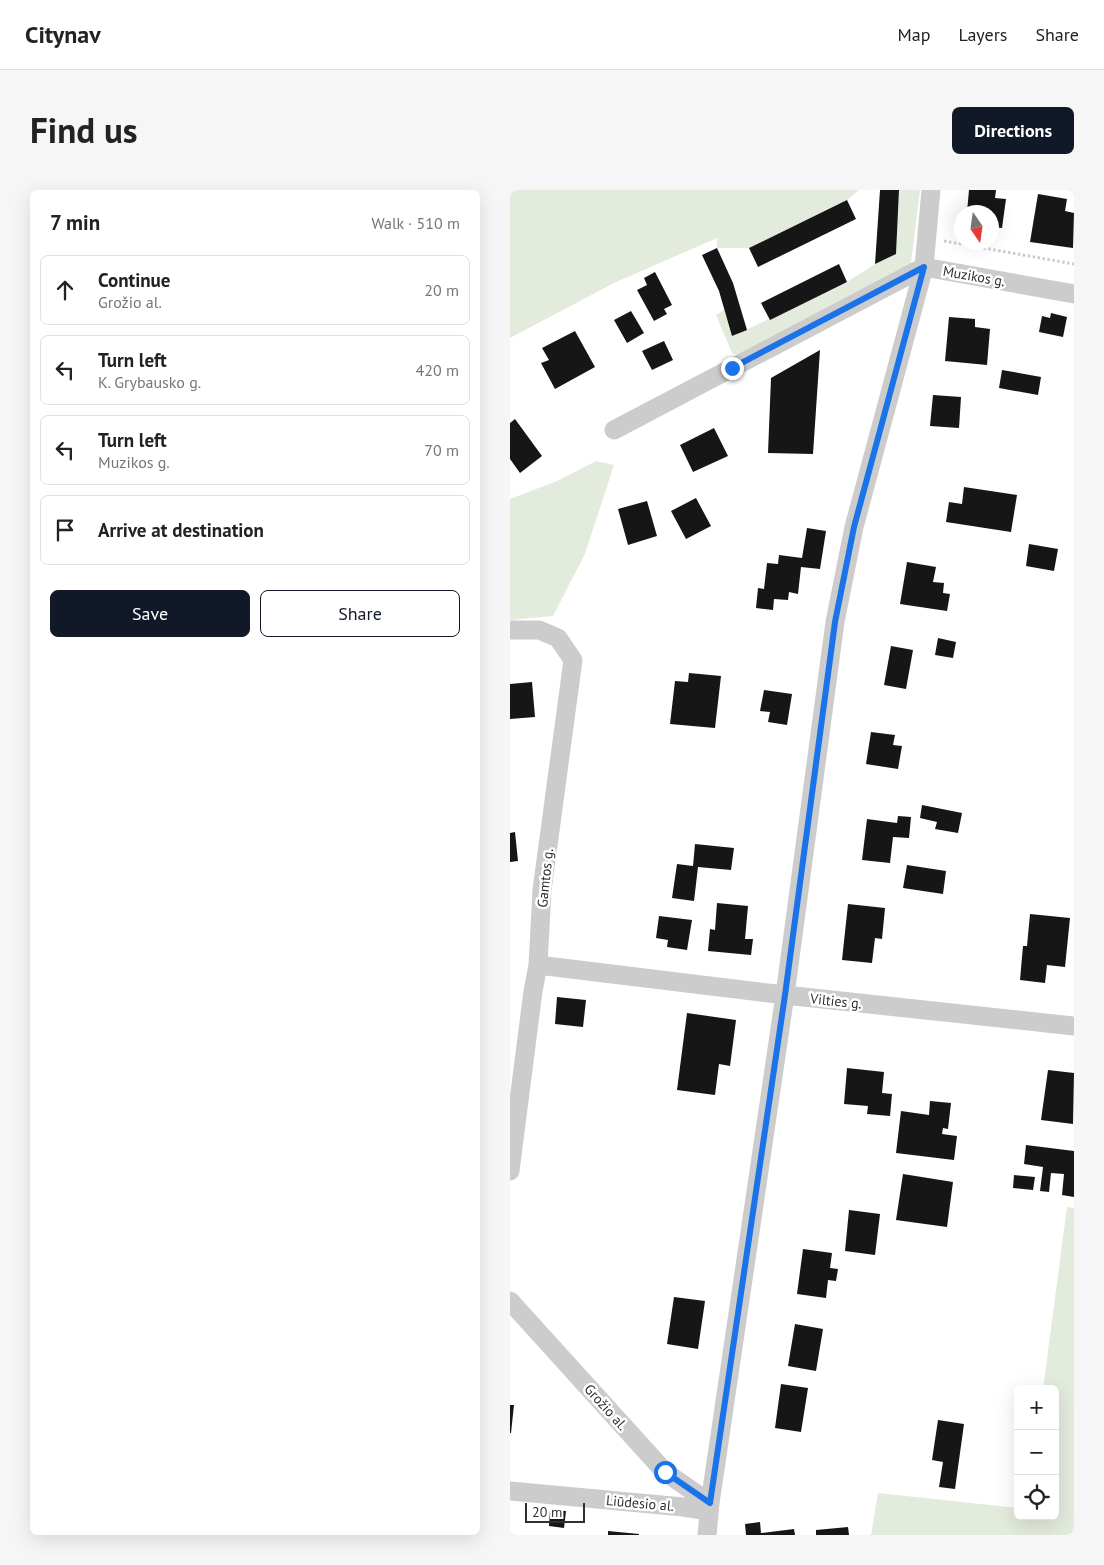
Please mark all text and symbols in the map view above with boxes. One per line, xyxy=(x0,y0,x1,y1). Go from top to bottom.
text: Citynav xyxy=(25,19,101,50)
text: Map xyxy=(898,23,930,46)
text: Layers xyxy=(958,23,1007,46)
text: Share xyxy=(1035,23,1079,46)
text: Find us xyxy=(30,107,138,153)
button: Directions xyxy=(952,107,1074,154)
north arrow xyxy=(954,205,999,250)
text: 7 min xyxy=(50,209,100,236)
text: Walk · 510 m xyxy=(371,213,460,233)
street label: Muzikos g. xyxy=(942,262,1006,290)
text: Continue xyxy=(98,268,170,292)
icon: ahead xyxy=(51,276,79,304)
text: 20 m xyxy=(424,280,459,300)
text: Grožio al. xyxy=(98,292,162,312)
text: Turn left xyxy=(98,348,167,372)
icon: left xyxy=(51,356,79,384)
route end xyxy=(721,357,744,380)
text: 420 m xyxy=(416,360,459,380)
text: K. Grybausko g. xyxy=(98,372,201,392)
text: Turn left xyxy=(98,428,167,452)
icon: left xyxy=(51,436,79,464)
text: 70 m xyxy=(424,440,459,460)
text: Muzikos g. xyxy=(98,452,170,472)
icon: arrive xyxy=(51,516,79,544)
text: Arrive at destination xyxy=(98,518,264,542)
button: Save xyxy=(50,590,250,637)
button: Share xyxy=(260,590,460,637)
street label: Gamtos g. xyxy=(533,848,557,908)
street label: Vilties g. xyxy=(808,989,863,1013)
street label: Grožio al. xyxy=(581,1380,631,1434)
map controls xyxy=(1014,1385,1059,1520)
button: + xyxy=(1014,1385,1059,1430)
button: − xyxy=(1014,1430,1059,1475)
route start xyxy=(654,1461,677,1484)
button: locate xyxy=(1014,1475,1059,1520)
street label: Liūdesio al. xyxy=(605,1491,675,1515)
scale bar xyxy=(525,1500,585,1523)
text: 20 m xyxy=(532,1503,562,1521)

